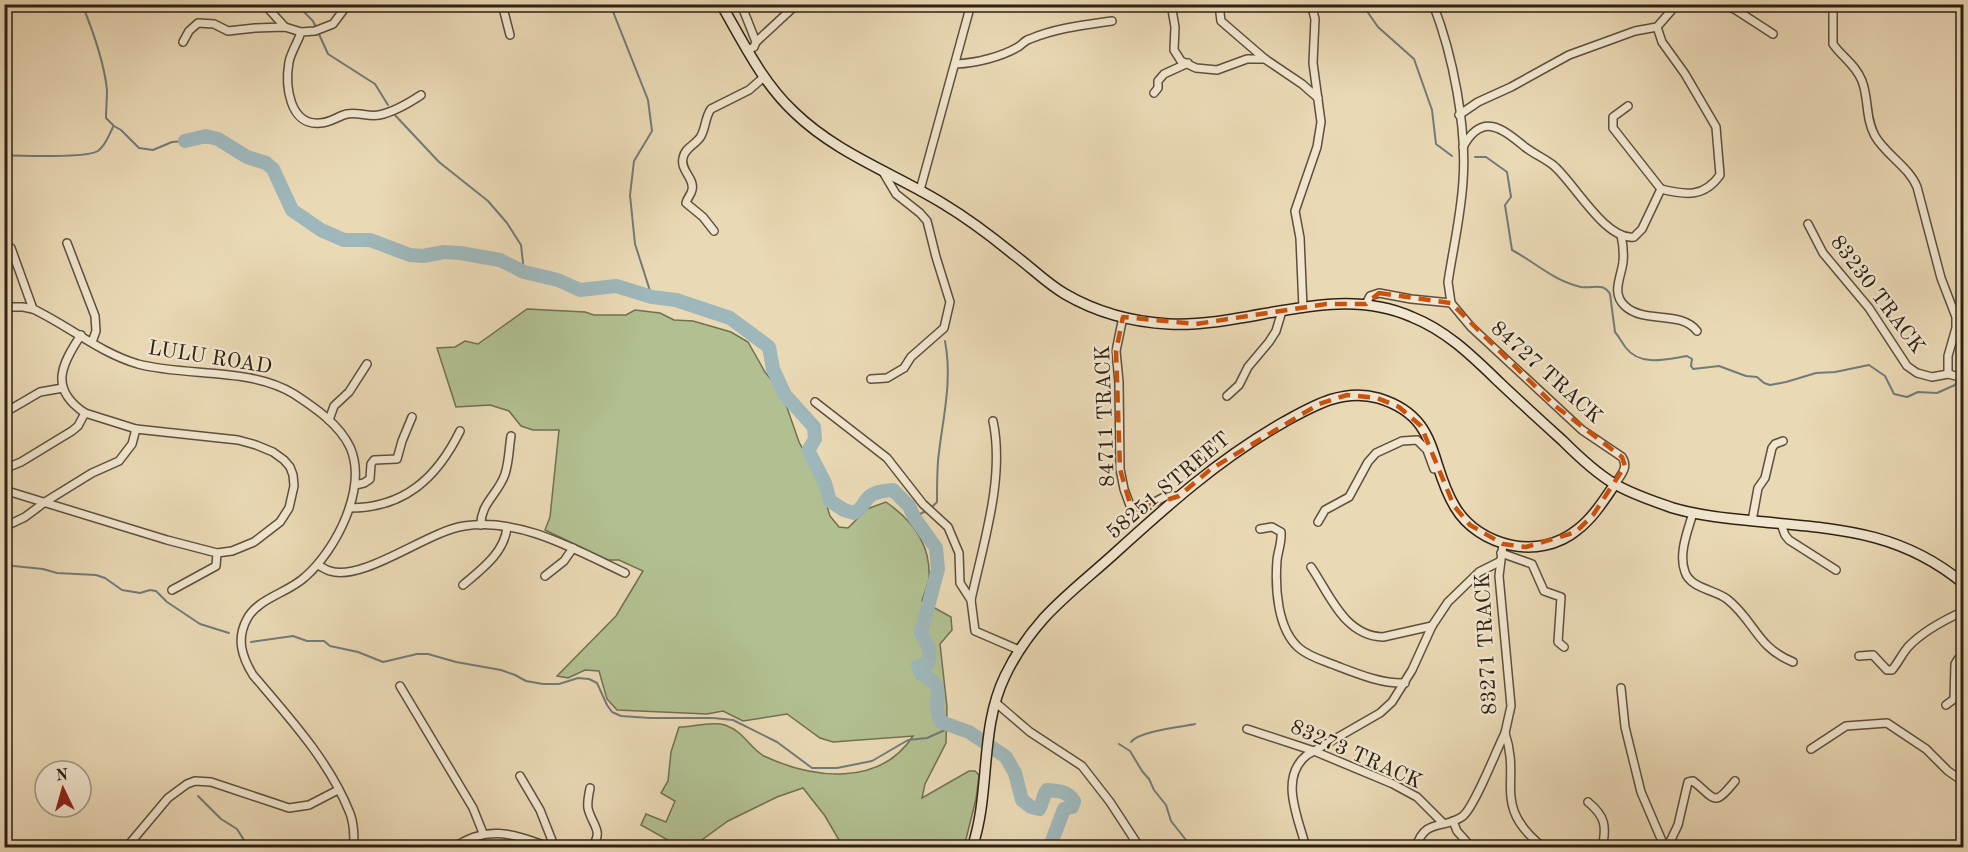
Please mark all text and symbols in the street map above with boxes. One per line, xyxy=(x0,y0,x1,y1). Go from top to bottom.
street label: 83230 TRACK xyxy=(1826,232,1928,358)
street label: 84727 TRACK xyxy=(1486,318,1606,428)
street label: LULU ROAD xyxy=(147,338,273,378)
street label: 84711 TRACK xyxy=(1093,345,1119,487)
street label: 58251 STREET xyxy=(1103,429,1235,543)
street label: 83271 TRACK xyxy=(1473,573,1501,715)
street label: 83273 TRACK xyxy=(1287,717,1425,793)
north arrow xyxy=(33,759,93,819)
text: N xyxy=(55,767,69,785)

